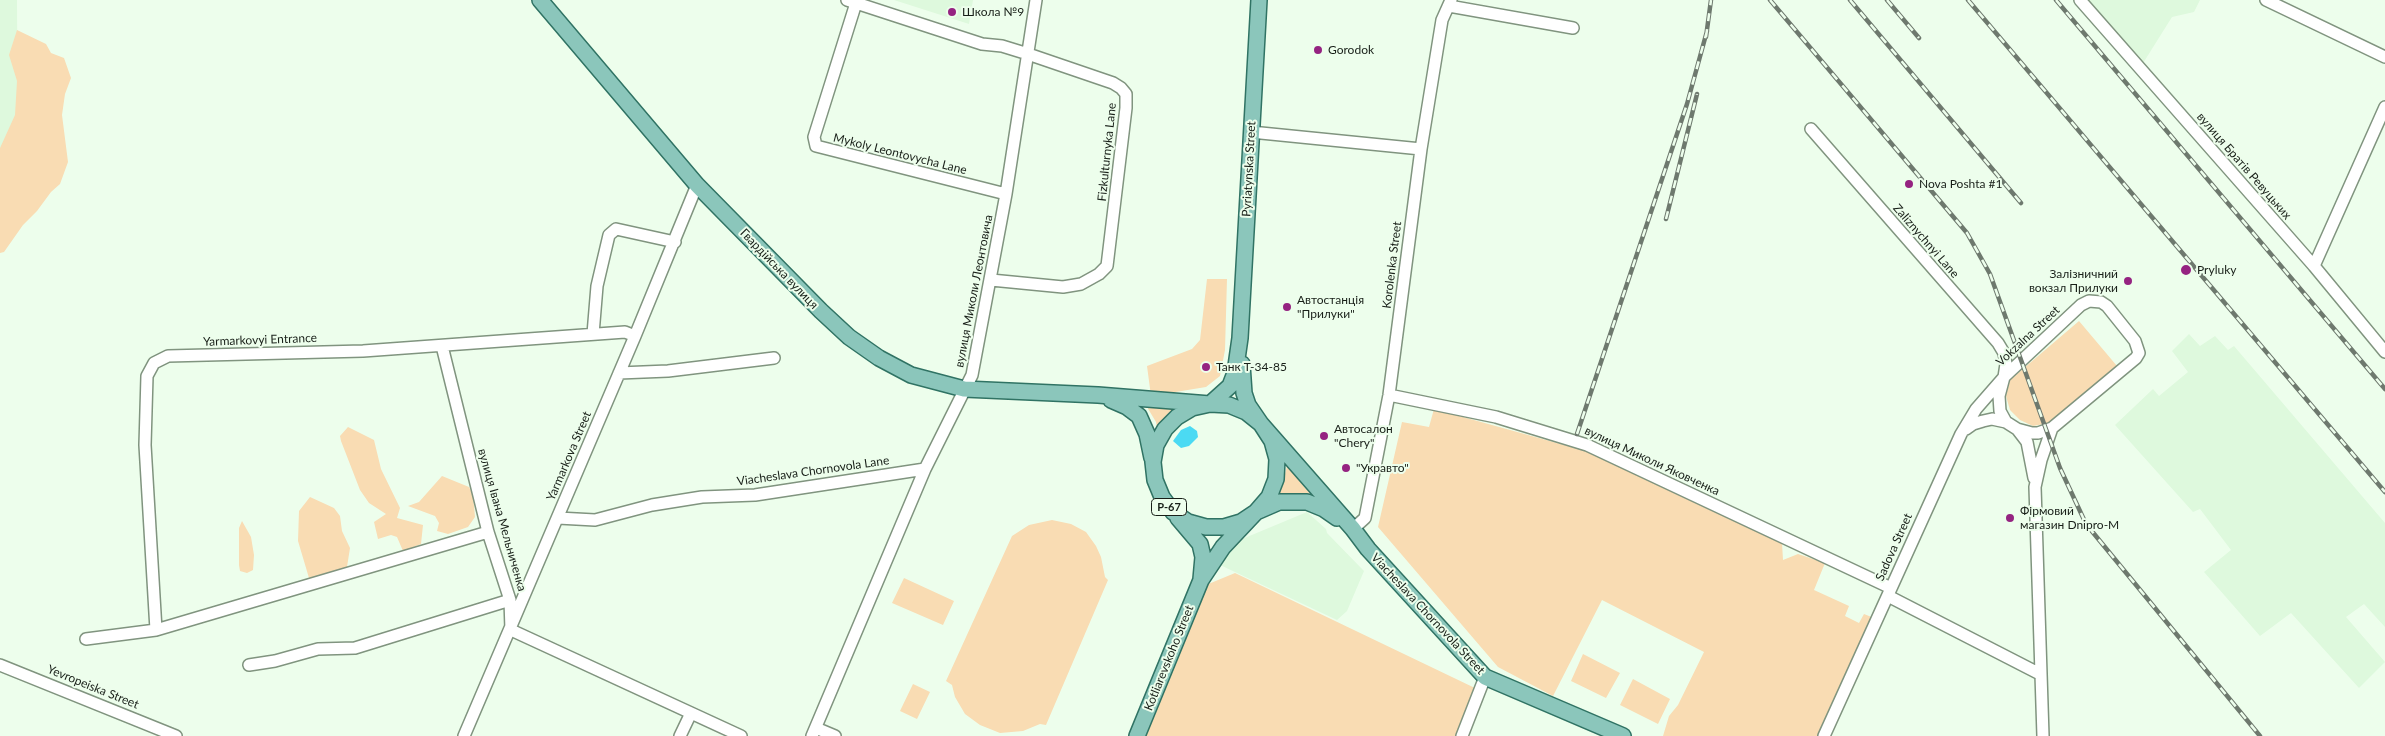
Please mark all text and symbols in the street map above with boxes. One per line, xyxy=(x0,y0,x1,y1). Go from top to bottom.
place label: Школа №9 xyxy=(962,5,1024,19)
marker: Школа №9 xyxy=(946,6,958,18)
place label: Gorodok xyxy=(1328,43,1374,57)
marker: Gorodok xyxy=(1312,44,1324,56)
street label: Fizkulturnyka Lane xyxy=(1095,102,1119,202)
street label: вулиця Братів Ревуцьких xyxy=(2194,110,2294,222)
street label: Pyriatynska Street xyxy=(1239,121,1259,217)
street label: Mykoly Leontovycha Lane xyxy=(832,130,968,178)
place label: Nova Poshta #1 xyxy=(1919,177,2002,191)
marker: Nova Poshta #1 xyxy=(1903,178,1915,190)
street label: Zaliznychnyi Lane xyxy=(1890,201,1962,281)
street label: вулиця Миколи Леонтовича xyxy=(952,213,996,369)
street label: Korolenka Street xyxy=(1380,221,1404,309)
street label: Гвардійська вулиця xyxy=(737,226,821,312)
marker: Pryluky xyxy=(2179,263,2193,277)
place label: Pryluky xyxy=(2197,263,2236,277)
place label: Залізничний вокзал Прилуки xyxy=(2029,267,2118,295)
marker: Залізничний вокзал Прилуки xyxy=(2122,275,2134,287)
place label: Автостанція "Прилуки" xyxy=(1297,293,1364,321)
marker: Автостанція "Прилуки" xyxy=(1281,301,1293,313)
street label: Vokzalna Street xyxy=(1993,303,2063,369)
street label: Yarmarkovyi Entrance xyxy=(203,331,317,349)
place label: Танк Т-34-85 xyxy=(1216,360,1287,374)
marker: Танк Т-34-85 xyxy=(1200,361,1212,373)
street label: Yarmarkova Street xyxy=(544,409,594,503)
place label: Автосалон "Chery" xyxy=(1334,422,1393,450)
street label: вулиця Миколи Яковченка xyxy=(1582,423,1722,499)
marker: Автосалон "Chery" xyxy=(1318,430,1330,442)
street label: вулиця Івана Мельниченка xyxy=(475,447,529,593)
street label: Viacheslava Chornovola Lane xyxy=(736,453,890,489)
place label: "Укравто" xyxy=(1356,461,1409,475)
marker: "Укравто" xyxy=(1340,462,1352,474)
road number: Р-67 xyxy=(1152,498,1186,516)
place label: Фірмовий магазин Dnipro-M xyxy=(2020,504,2119,532)
street label: Sadova Street xyxy=(1873,511,1915,583)
marker: Фірмовий магазин Dnipro-M xyxy=(2004,512,2016,524)
street label: Viacheslava Chornovola Street xyxy=(1368,551,1488,677)
street label: Kotliarevskoho Street xyxy=(1141,603,1197,713)
street label: Yevropeiska Street xyxy=(45,662,141,712)

